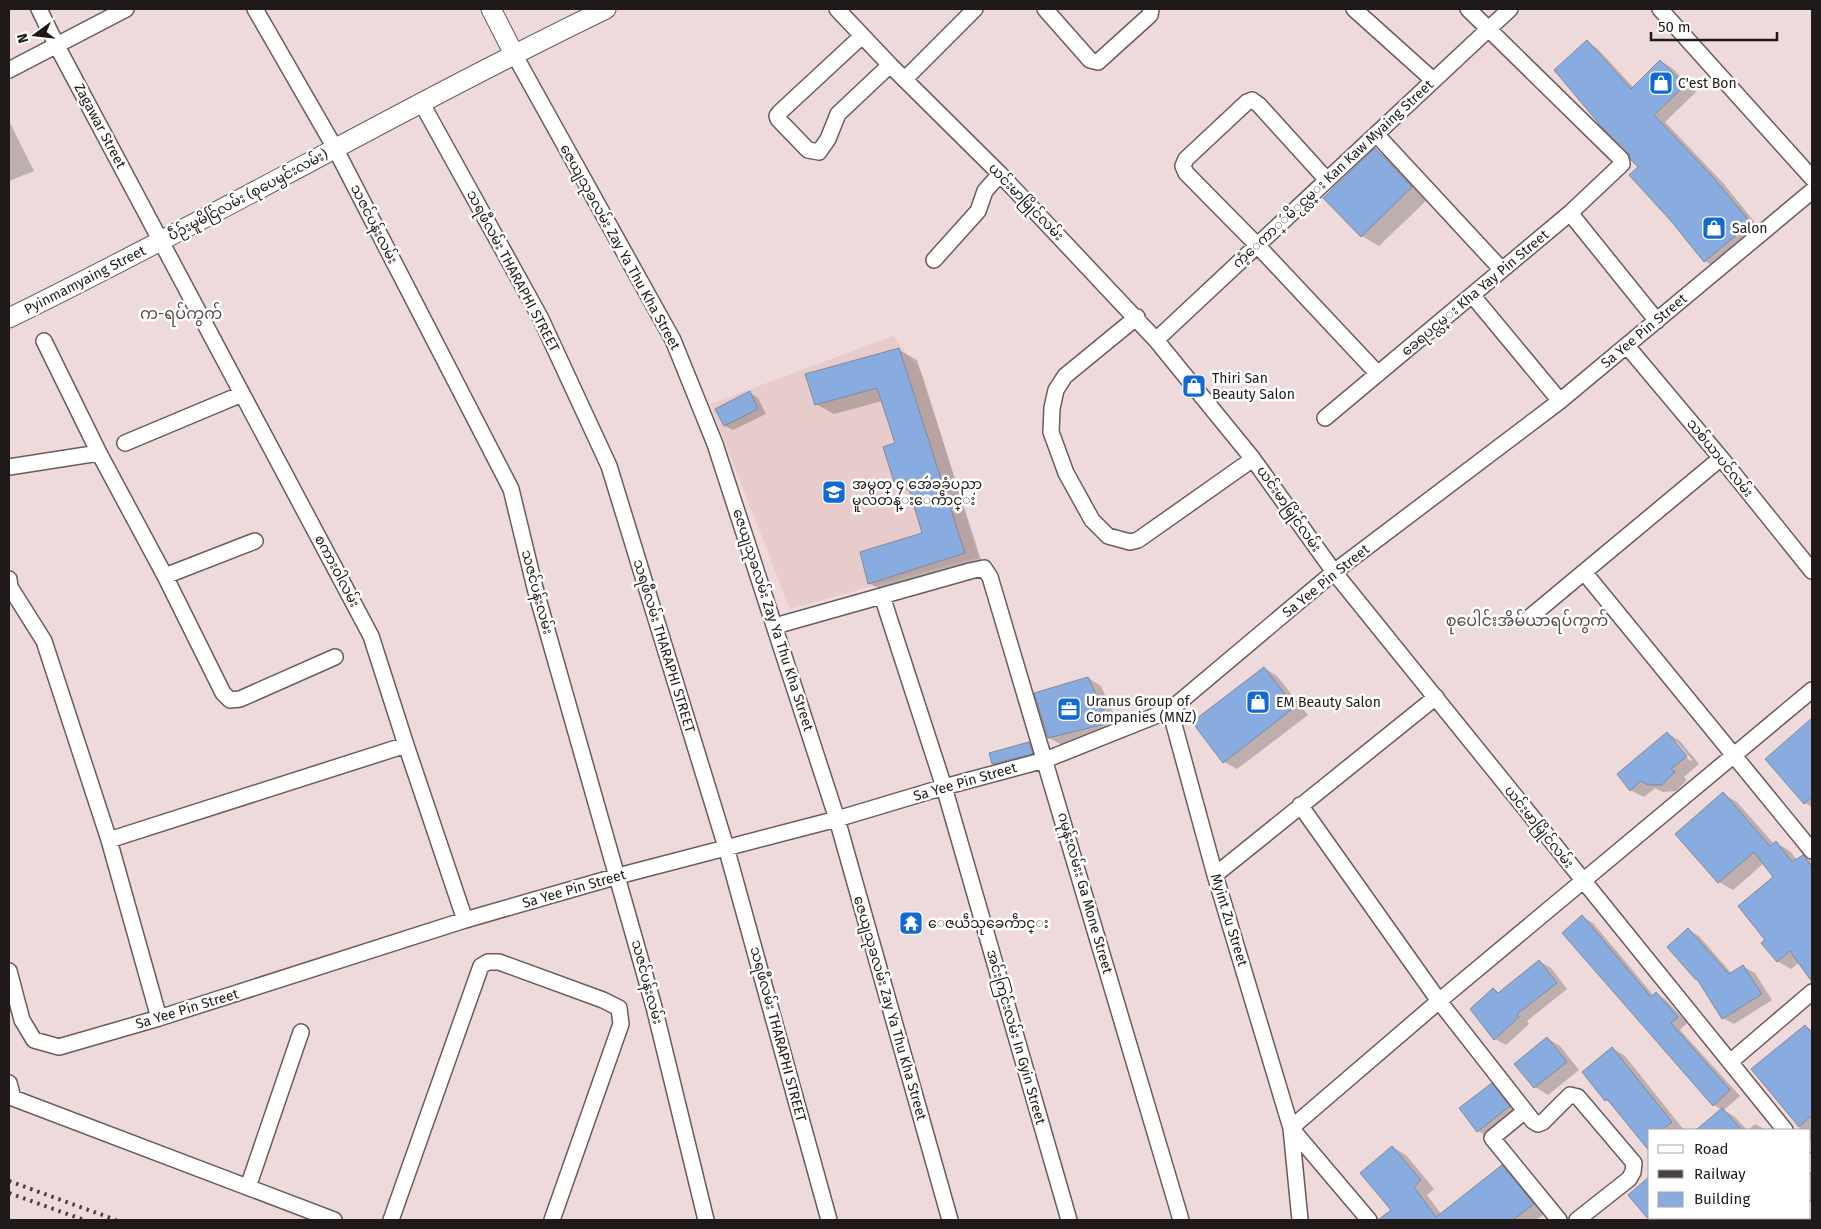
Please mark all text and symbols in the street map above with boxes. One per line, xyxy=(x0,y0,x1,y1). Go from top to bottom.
north arrow xyxy=(10,10,60,60)
scale bar xyxy=(1651,10,1777,42)
text: 50 m xyxy=(1658,18,1691,36)
text: N xyxy=(14,32,32,45)
shop icon: C'est Bon xyxy=(1648,70,1674,96)
street label: ကံ့ေကာ္ဴမိႂင္လမ္း Kan Kaw Myaing Street xyxy=(1228,74,1440,274)
place label: C'est Bon xyxy=(1678,75,1737,92)
street label: Zagawar Street xyxy=(70,81,130,172)
street label: ဇေယျသုခလမ်း Zay Ya Thu Kha Street xyxy=(554,140,686,355)
street label: ပဵဉ်းမူမိင်ြလမ်း (စုပေၝင်းလမ်း) xyxy=(164,144,332,247)
street label: ယင်းမာမြိုင်လမ်း xyxy=(983,158,1069,246)
street label: သဇင်ပန်းလမ်း xyxy=(344,181,403,268)
street label: သရဖီလမ်း THARAPHI STREET xyxy=(460,186,565,357)
shop icon: Salon xyxy=(1701,215,1727,241)
place label: Salon xyxy=(1732,220,1768,237)
street label: ခေရပင္လမ္း Kha Yay Pin Street xyxy=(1398,226,1555,362)
street label: Pyinmamyaing Street xyxy=(21,242,149,318)
street label: Sa Yee Pin Street xyxy=(1598,290,1691,372)
district label: က-ရပ်ကွက် xyxy=(140,302,222,327)
place label: Thiri San Beauty Salon xyxy=(1212,370,1295,403)
shop icon: Thiri San Beauty Salon xyxy=(1181,373,1207,399)
street label: သစ်ယာပင်လမ်း xyxy=(1683,414,1758,501)
street label: ယင်းမာမြိုင်လမ်း xyxy=(1251,462,1327,557)
place label: အမွတ္ ၄ အေဴခခံပညာ မူလတန္းေကဵာင္း xyxy=(852,475,982,512)
school or university icon: အမွတ္ ၄ အေဴခခံပညာ မူလတန္းေကဵာင္း xyxy=(821,479,847,505)
street label: ဇေယျသုခလမ်း Zay Ya Thu Kha Street xyxy=(726,506,819,735)
street label: စကားဝါလမ်း xyxy=(311,531,365,610)
street label: Sa Yee Pin Street xyxy=(1279,540,1374,621)
street label: သဇင်ပန်းလမ်း xyxy=(515,547,558,637)
street label: သရဖီလမ်း THARAPHI STREET xyxy=(627,557,701,736)
district label: စုပေါင်းအိမ်ယာရပ်ကွက် xyxy=(1446,609,1608,635)
shop icon: EM Beauty Salon xyxy=(1245,689,1271,715)
place label: Uranus Group of Companies (MNZ) xyxy=(1086,693,1196,726)
place label: EM Beauty Salon xyxy=(1276,694,1381,711)
office icon: Uranus Group of Companies (MNZ) xyxy=(1056,696,1082,722)
street label: Sa Yee Pin Street xyxy=(911,759,1020,805)
street label: ယင်းမာမြိုင်လမ်း xyxy=(1498,781,1579,874)
street label: ဂမုန်းလမ်းး Ga Mone Street xyxy=(1051,810,1118,977)
street label: Sa Yee Pin Street xyxy=(520,866,629,912)
street label: Myint Zu Street xyxy=(1207,872,1251,969)
street label: ဇေယျသုခလမ်း Zay Ya Thu Kha Street xyxy=(847,893,932,1124)
temple icon: ေဇယဵသုခေကဵာင္း xyxy=(898,910,924,936)
place label: ေဇယဵသုခေကဵာင္း xyxy=(928,913,1049,935)
street label: သဇင်ပန်းလမ်း xyxy=(625,937,668,1027)
street label: သရဖီလမ်း THARAPHI STREET xyxy=(744,944,812,1125)
street label: အင်းကြင်းလမ်း In Gyin Street xyxy=(980,947,1051,1128)
street label: Sa Yee Pin Street xyxy=(133,985,241,1033)
legend xyxy=(1648,1129,1811,1219)
text: Road xyxy=(1694,1140,1729,1158)
text: Railway xyxy=(1694,1165,1746,1183)
text: Building xyxy=(1694,1190,1750,1208)

